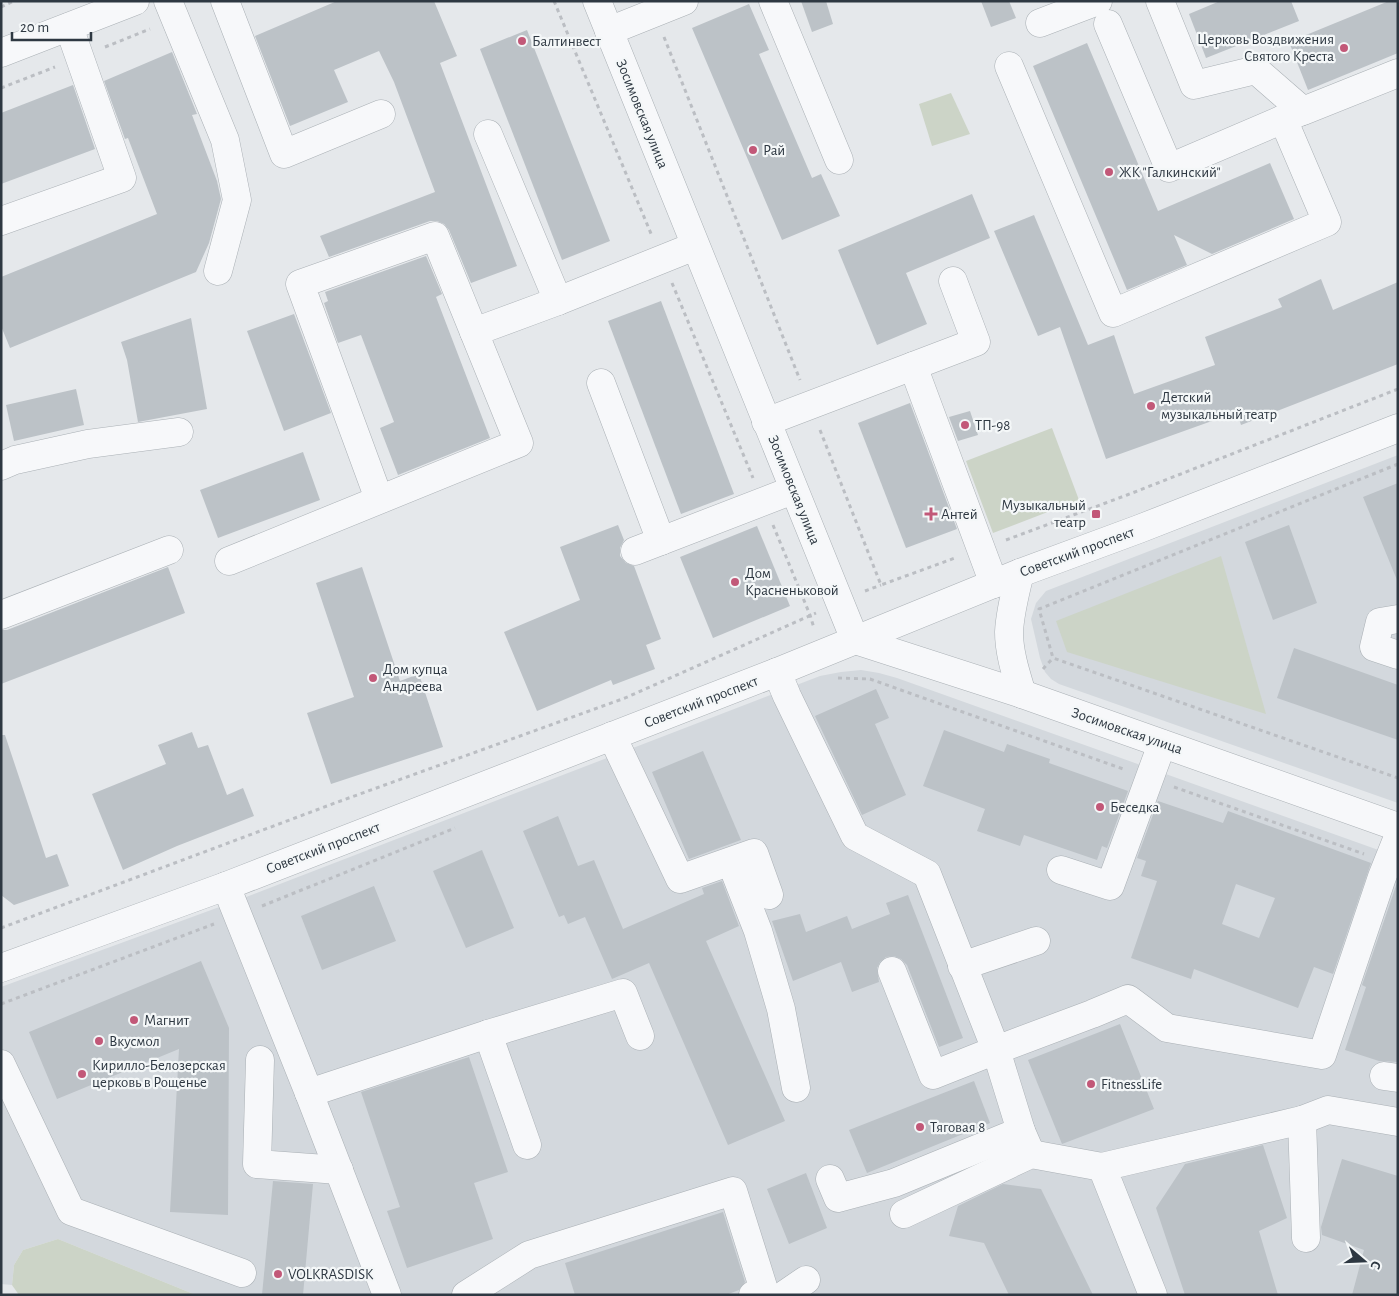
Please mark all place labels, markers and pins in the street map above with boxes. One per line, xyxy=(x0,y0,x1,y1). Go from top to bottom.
place label: Церковь Воздвижения Святого Креста xyxy=(1197,32,1334,64)
place label: Балтинвест xyxy=(532,34,601,49)
marker: Балтинвест xyxy=(516,35,528,47)
marker: Церковь Воздвижения Святого Креста xyxy=(1338,42,1350,54)
place label: Рай xyxy=(763,143,785,158)
marker: Рай xyxy=(747,144,759,156)
place label: ЖК "Галкинский" xyxy=(1119,165,1221,180)
marker: ЖК "Галкинский" xyxy=(1103,166,1115,178)
place label: Детский музыкальный театр xyxy=(1161,390,1277,422)
marker: Детский музыкальный театр xyxy=(1145,400,1157,412)
place label: ТП-98 xyxy=(975,418,1010,433)
marker: ТП-98 xyxy=(959,419,971,431)
place label: Музыкальный театр xyxy=(1001,498,1086,530)
place label: Антей xyxy=(941,507,978,522)
marker: Антей xyxy=(925,508,937,520)
marker: Музыкальный театр xyxy=(1090,508,1102,520)
place label: Дом Красненьковой xyxy=(745,566,839,598)
marker: Дом Красненьковой xyxy=(729,576,741,588)
place label: Дом купца Андреева xyxy=(383,662,448,694)
marker: Дом купца Андреева xyxy=(367,672,379,684)
place label: Беседка xyxy=(1110,800,1159,815)
marker: Беседка xyxy=(1094,801,1106,813)
place label: Магнит xyxy=(144,1013,190,1028)
marker: Магнит xyxy=(128,1014,140,1026)
place label: Вкусмол xyxy=(109,1034,160,1049)
marker: Вкусмол xyxy=(93,1035,105,1047)
place label: Кирилло-Белозерская церковь в Рощенье xyxy=(92,1058,226,1090)
marker: Кирилло-Белозерская церковь в Рощенье xyxy=(76,1068,88,1080)
place label: FitnessLife xyxy=(1101,1077,1162,1092)
marker: FitnessLife xyxy=(1085,1078,1097,1090)
place label: Тяговая 8 xyxy=(930,1120,985,1135)
marker: Тяговая 8 xyxy=(914,1121,926,1133)
place label: VOLKRASDISK xyxy=(288,1267,374,1282)
marker: VOLKRASDISK xyxy=(272,1268,284,1280)

